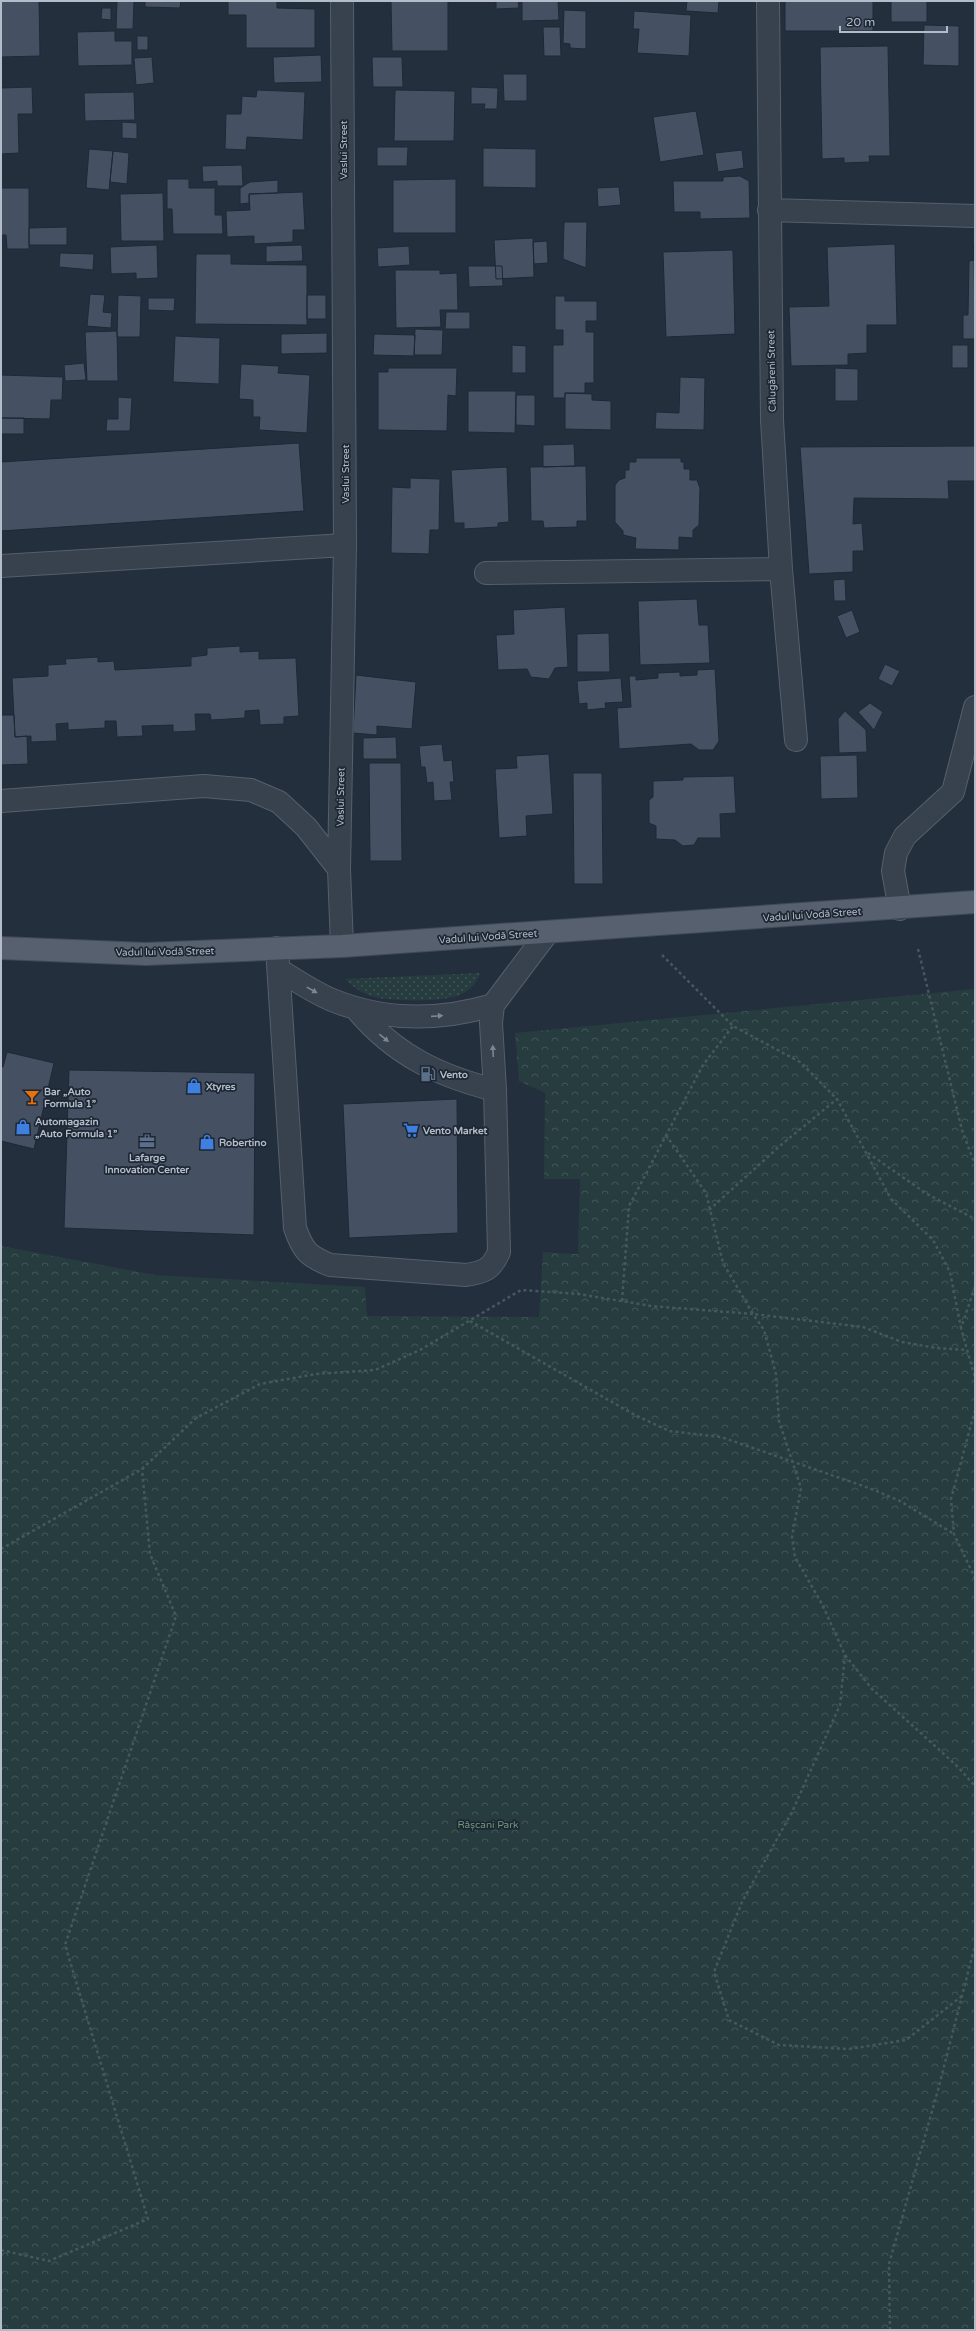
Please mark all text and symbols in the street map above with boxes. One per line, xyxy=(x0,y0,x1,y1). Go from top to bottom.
scale bar xyxy=(840,8,947,34)
text: 20 m xyxy=(846,15,875,29)
street label: Vaslui Street xyxy=(338,120,350,180)
street label: Călugăreni Street xyxy=(765,330,779,412)
street label: Vaslui Street xyxy=(340,444,352,504)
street label: Vaslui Street xyxy=(334,767,348,827)
street label: Vadul lui Vodă Street xyxy=(762,906,862,924)
street label: Vadul lui Vodă Street xyxy=(438,928,538,946)
street label: Vadul lui Vodă Street xyxy=(116,945,215,959)
one-way arrow xyxy=(306,986,318,993)
one-way arrow xyxy=(431,1013,443,1020)
one-way arrow xyxy=(378,1034,389,1043)
one-way arrow xyxy=(490,1044,496,1057)
fuel station icon: Vento xyxy=(419,1065,437,1083)
place label: Vento xyxy=(440,1069,468,1081)
shop icon: Xtyres xyxy=(185,1077,203,1095)
place label: Xtyres xyxy=(206,1081,236,1093)
place label: Bar „Auto Formula 1” xyxy=(44,1086,96,1110)
bar icon: Bar „Auto Formula 1” xyxy=(23,1088,41,1106)
place label: Automagazin „Auto Formula 1” xyxy=(35,1116,117,1140)
shop icon: Automagazin „Auto Formula 1” xyxy=(14,1118,32,1136)
supermarket icon: Vento Market xyxy=(402,1121,420,1139)
place label: Vento Market xyxy=(423,1125,488,1137)
office icon: Lafarge Innovation Center xyxy=(138,1132,156,1150)
shop icon: Robertino xyxy=(198,1133,216,1151)
place label: Robertino xyxy=(219,1137,266,1149)
place label: Lafarge Innovation Center xyxy=(105,1152,189,1176)
park label: Râșcani Park xyxy=(457,1819,519,1831)

